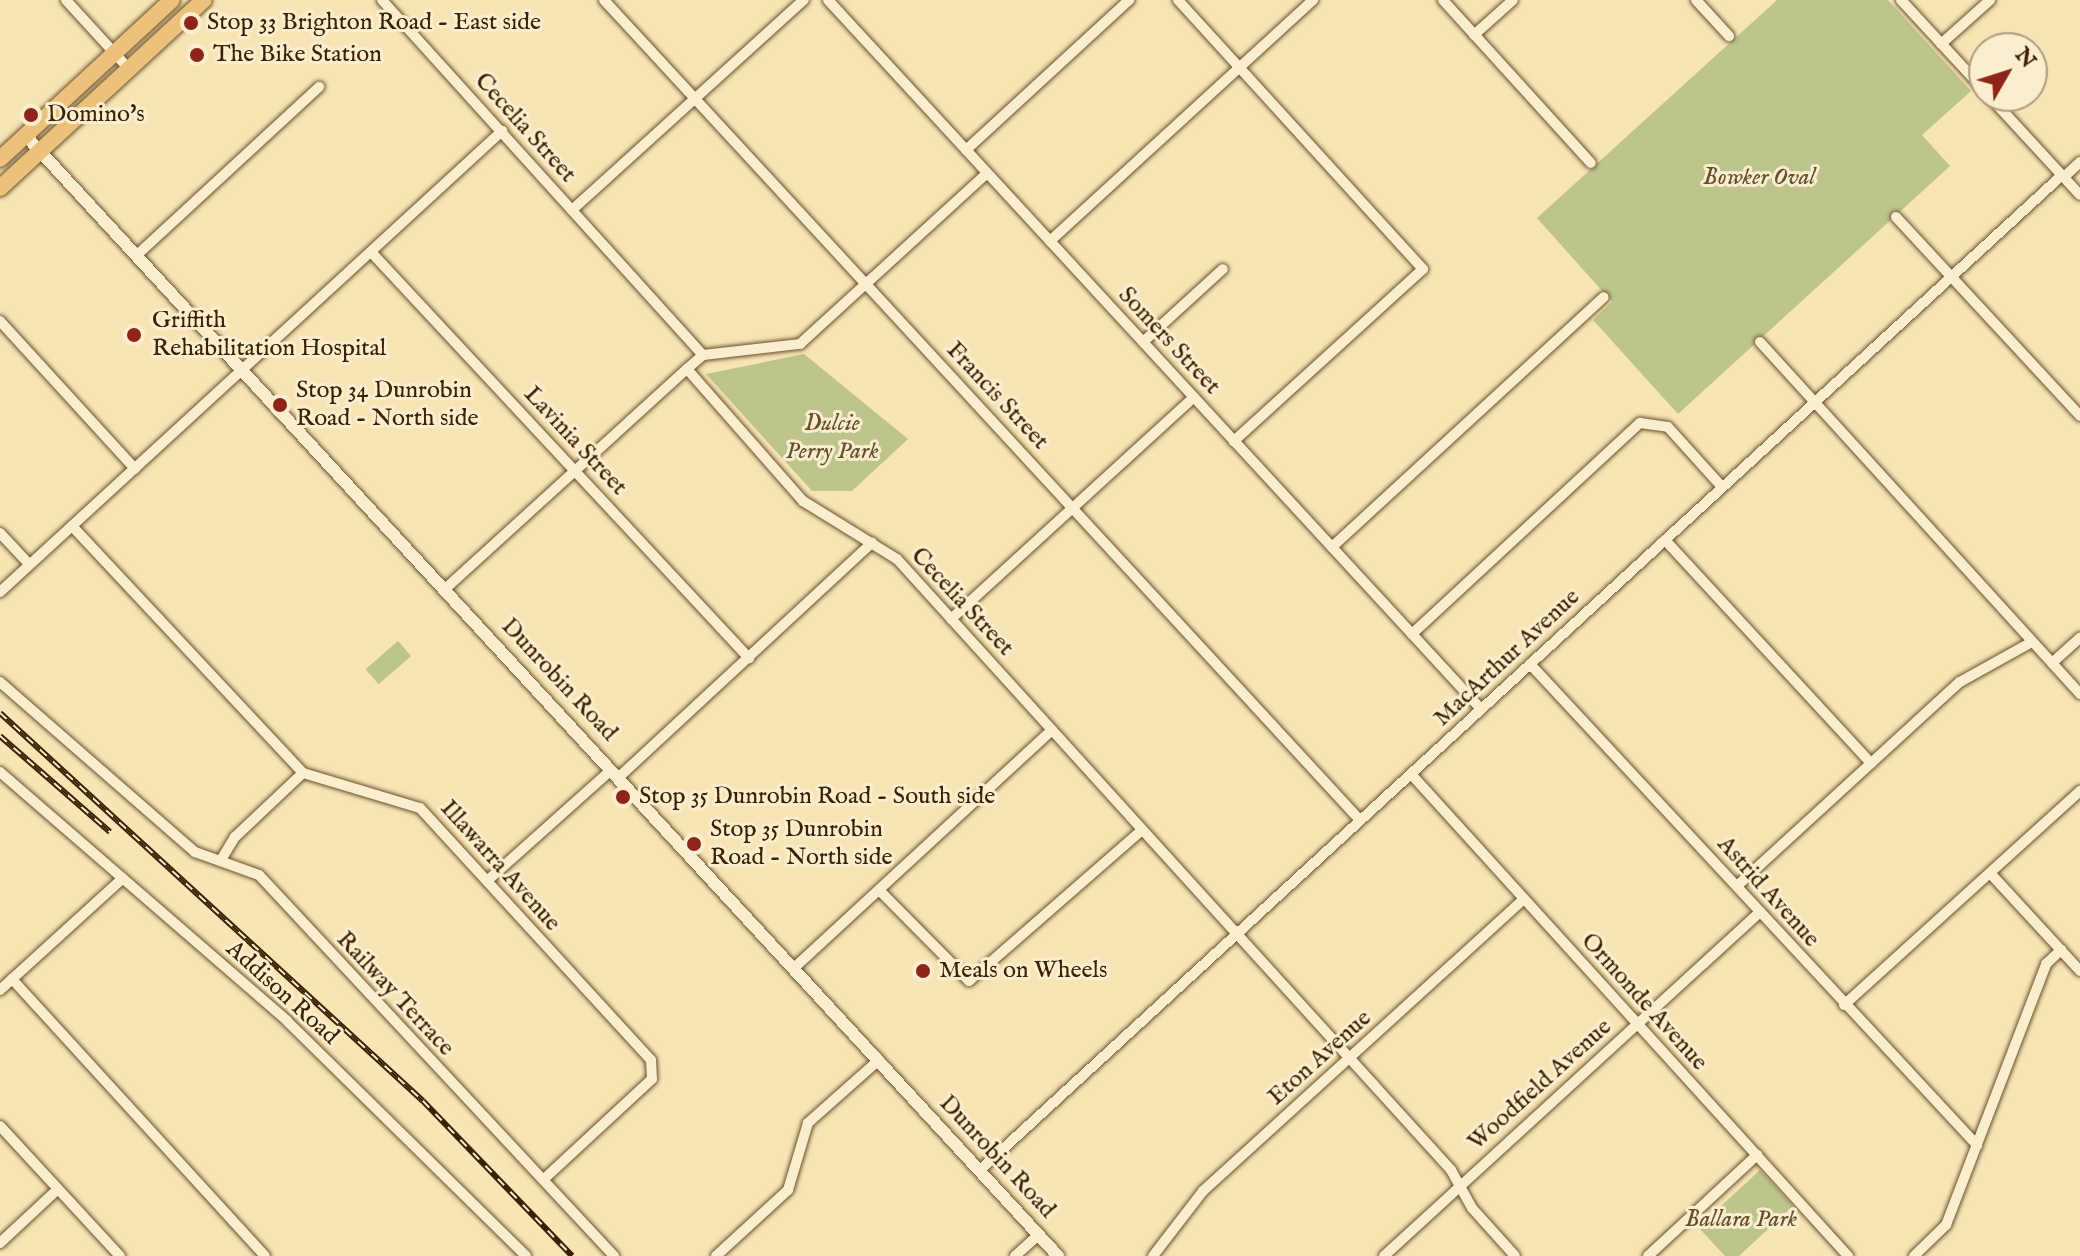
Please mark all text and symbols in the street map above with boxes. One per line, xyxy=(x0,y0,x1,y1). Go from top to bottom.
place label: Stop 33 Brighton Road - East side xyxy=(207,9,541,37)
marker: Stop 33 Brighton Road - East side xyxy=(182,14,200,32)
north arrow xyxy=(1968,32,2048,112)
place label: The Bike Station xyxy=(213,41,382,69)
text: N xyxy=(2008,42,2042,74)
marker: The Bike Station xyxy=(188,46,206,64)
street label: Cecelia Street xyxy=(468,67,582,189)
place label: Domino's xyxy=(47,101,145,129)
marker: Domino's xyxy=(22,106,40,124)
park label: Bowker Oval xyxy=(1703,164,1815,192)
street label: Somers Street xyxy=(1112,281,1226,401)
place label: Griffith Rehabilitation Hospital xyxy=(152,307,386,363)
marker: Griffith Rehabilitation Hospital xyxy=(123,324,145,346)
street label: Francis Street xyxy=(940,336,1054,456)
place label: Stop 34 Dunrobin Road - North side xyxy=(296,377,478,433)
street label: Lavinia Street xyxy=(517,380,633,502)
marker: Stop 34 Dunrobin Road - North side xyxy=(271,396,289,414)
park label: Dulcie Perry Park xyxy=(785,410,879,466)
street label: Cecelia Street xyxy=(905,542,1019,662)
street label: MacArthur Avenue xyxy=(1428,583,1586,733)
street label: Dunrobin Road xyxy=(495,613,623,747)
place label: Stop 35 Dunrobin Road - South side xyxy=(639,783,995,811)
marker: Stop 35 Dunrobin Road - South side xyxy=(614,788,632,806)
street label: Illawarra Avenue xyxy=(434,795,566,937)
place label: Stop 35 Dunrobin Road - North side xyxy=(710,816,892,872)
street label: Astrid Avenue xyxy=(1711,831,1825,953)
marker: Stop 35 Dunrobin Road - North side xyxy=(685,835,703,853)
street label: Railway Terrace xyxy=(330,926,460,1062)
street label: Ormonde Avenue xyxy=(1575,927,1713,1077)
street label: Addison Road xyxy=(220,935,344,1051)
place label: Meals on Wheels xyxy=(939,957,1108,985)
marker: Meals on Wheels xyxy=(914,962,932,980)
street label: Eton Avenue xyxy=(1262,1004,1378,1112)
street label: Woodfield Avenue xyxy=(1462,1013,1618,1157)
street label: Dunrobin Road xyxy=(933,1090,1061,1224)
park label: Ballara Park xyxy=(1685,1206,1797,1234)

